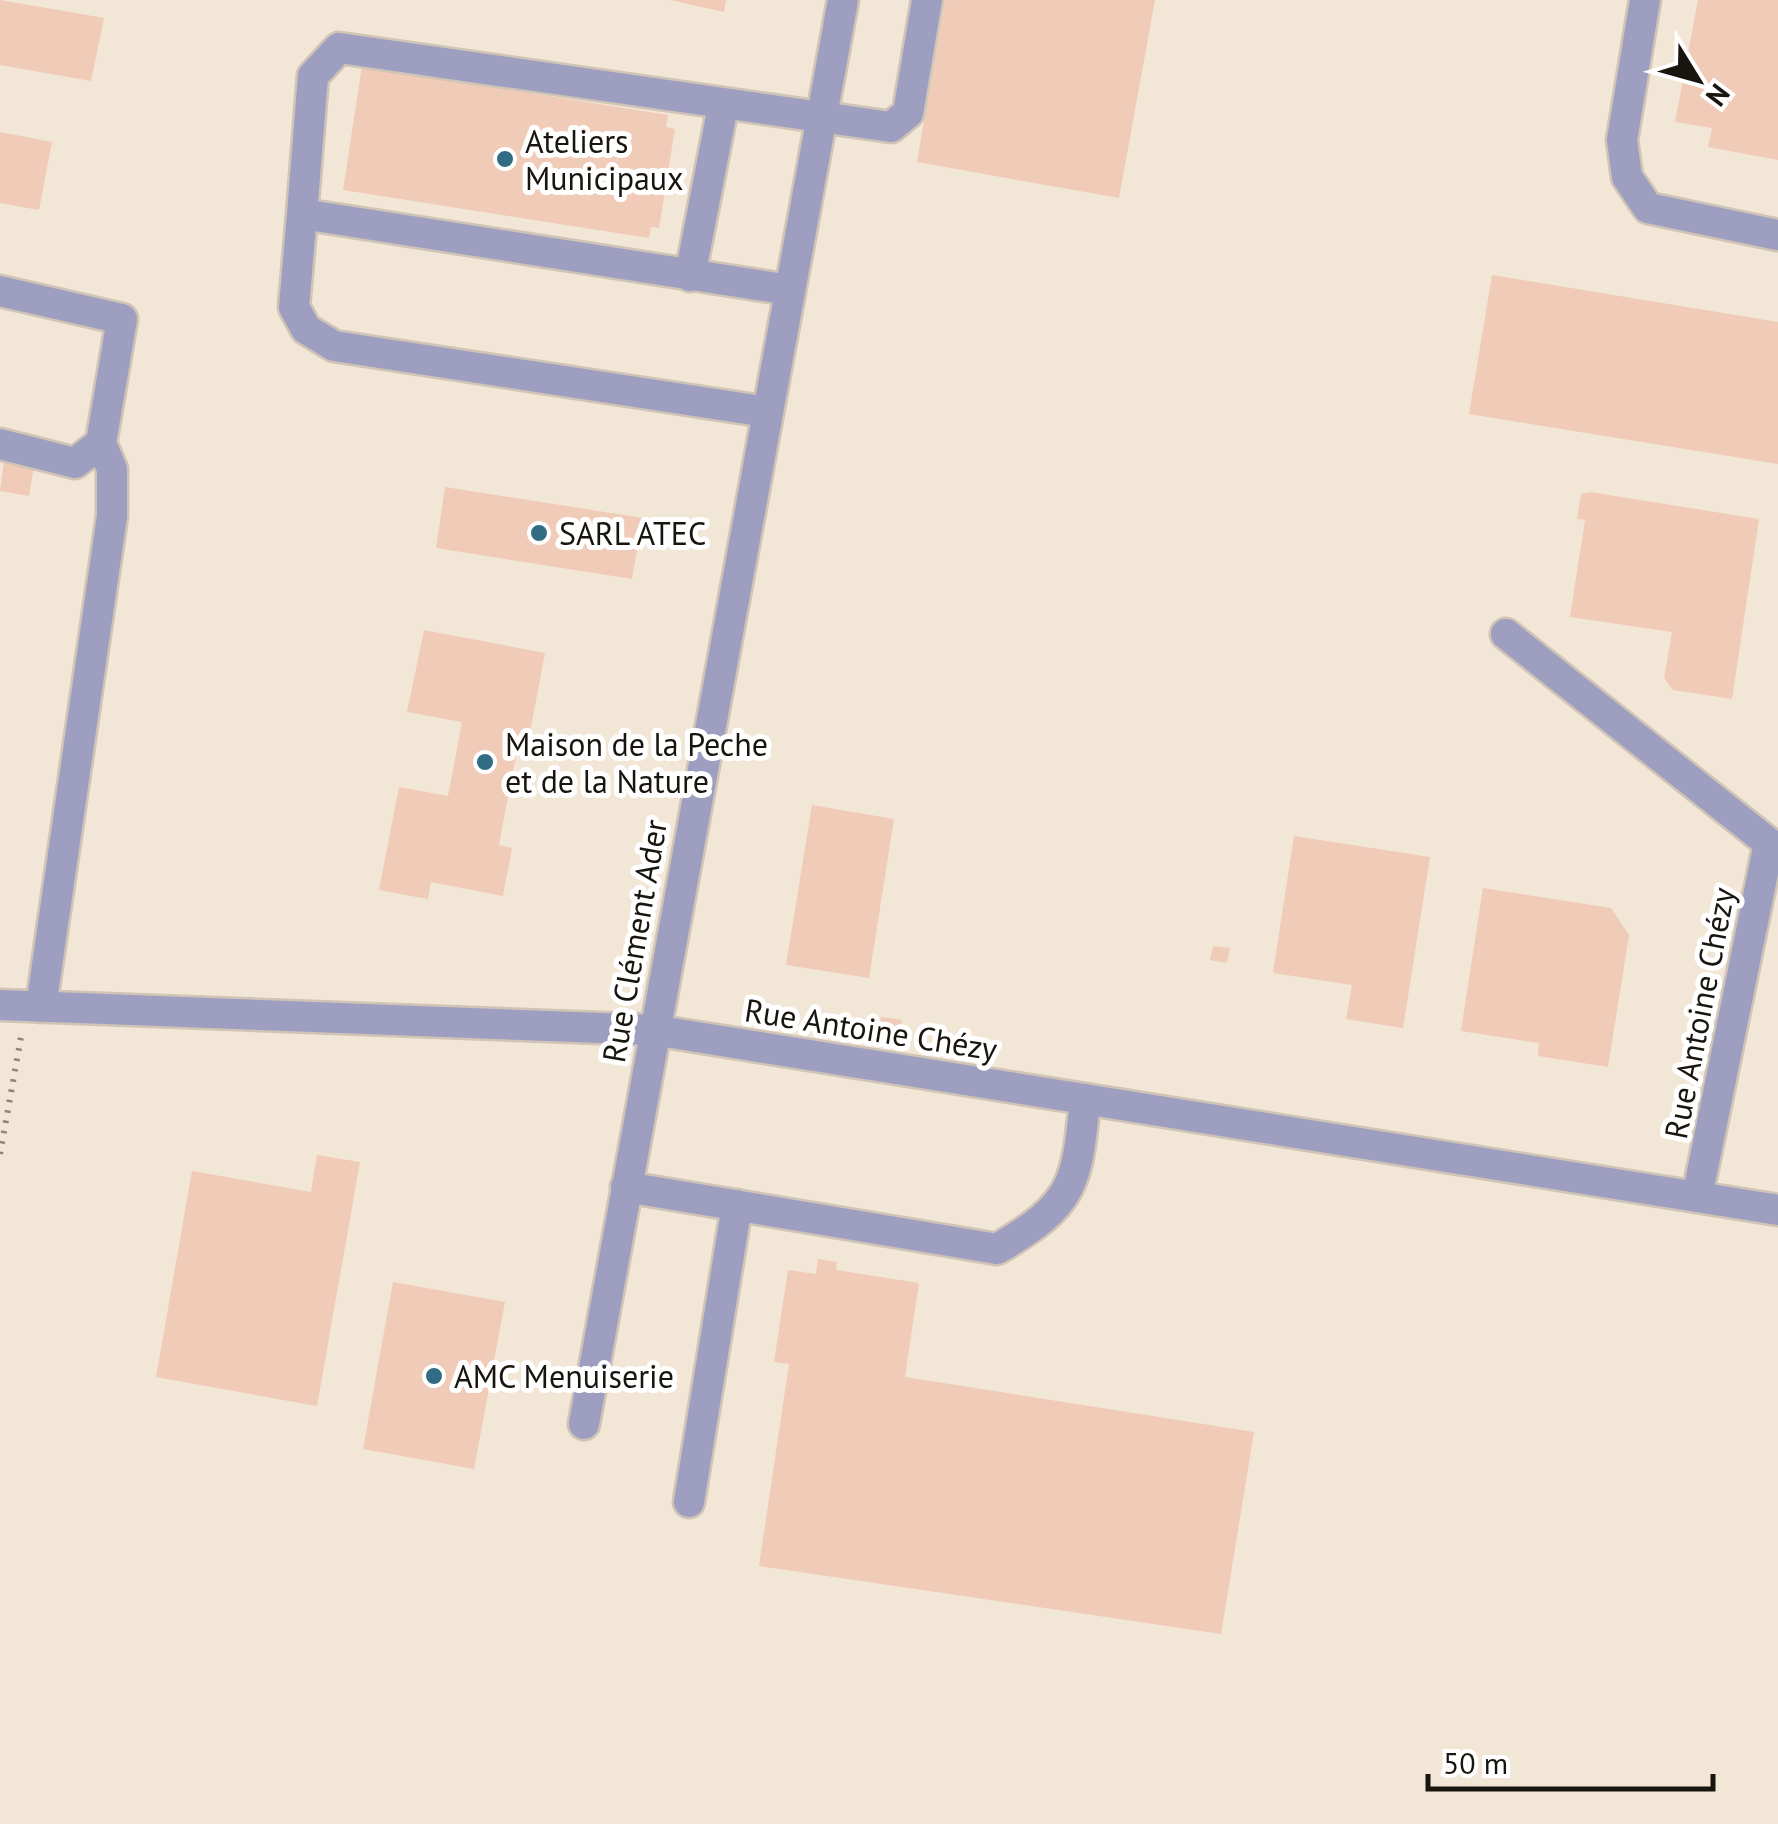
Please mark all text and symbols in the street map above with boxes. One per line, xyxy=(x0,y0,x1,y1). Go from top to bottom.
north arrow xyxy=(1648,30,1748,130)
text: N xyxy=(1698,77,1739,114)
place label: Ateliers Municipaux xyxy=(525,120,684,199)
marker: Ateliers Municipaux xyxy=(494,148,516,170)
place label: SARL ATEC xyxy=(559,512,706,554)
marker: SARL ATEC xyxy=(528,522,550,544)
place label: Maison de la Peche et de la Nature xyxy=(505,723,768,802)
marker: Maison de la Peche et de la Nature xyxy=(474,751,496,773)
street label: Rue Clément Ader xyxy=(592,816,676,1066)
street label: Rue Antoine Chézy xyxy=(1654,884,1744,1142)
street label: Rue Antoine Chézy xyxy=(742,988,1000,1070)
place label: AMC Menuiserie xyxy=(454,1355,674,1397)
marker: AMC Menuiserie xyxy=(423,1365,445,1387)
scale bar xyxy=(1428,1729,1713,1791)
text: 50 m xyxy=(1443,1743,1508,1782)

